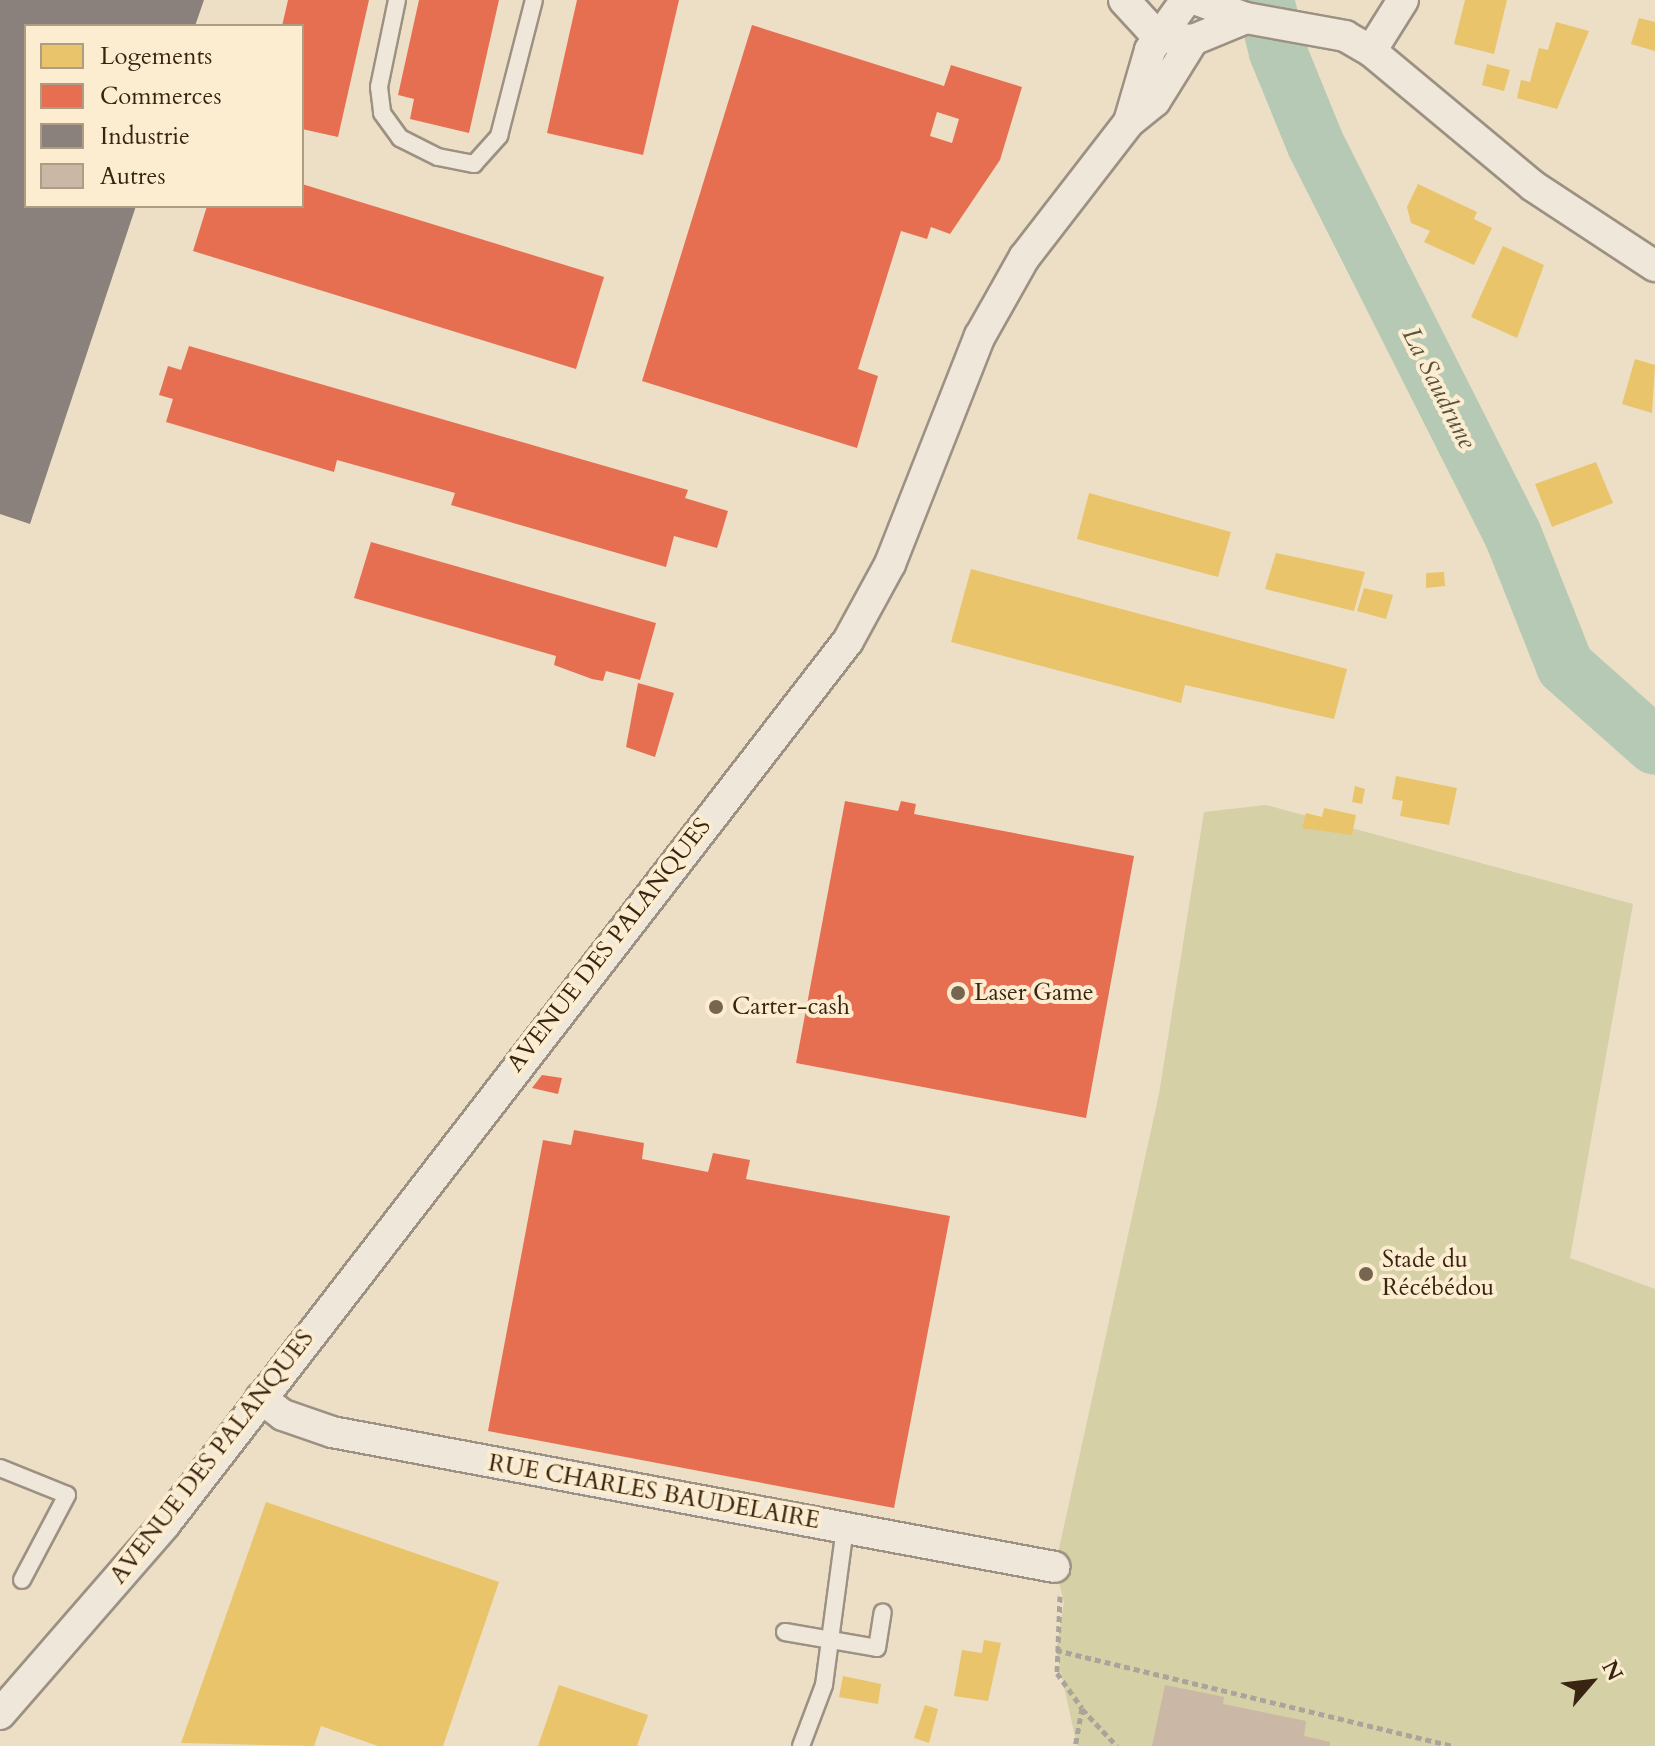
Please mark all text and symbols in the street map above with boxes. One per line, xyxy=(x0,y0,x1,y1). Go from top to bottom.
legend xyxy=(24,24,304,208)
text: Logements xyxy=(100,40,212,73)
text: Commerces xyxy=(100,80,221,113)
text: Industrie xyxy=(100,120,190,153)
text: Autres xyxy=(100,160,166,193)
water label: La Saudrune xyxy=(1395,322,1483,454)
street label: AVENUE DES PALANQUES xyxy=(501,812,717,1078)
place label: Laser Game xyxy=(974,979,1094,1007)
marker: Laser Game xyxy=(949,984,967,1002)
place label: Carter-cash xyxy=(732,993,850,1021)
marker: Carter-cash xyxy=(707,998,725,1016)
place label: Stade du Récébédou xyxy=(1382,1246,1494,1302)
marker: Stade du Récébédou xyxy=(1357,1265,1375,1283)
street label: AVENUE DES PALANQUES xyxy=(104,1324,320,1590)
street label: RUE CHARLES BAUDELAIRE xyxy=(486,1449,822,1535)
north arrow xyxy=(1551,1642,1631,1722)
text: N xyxy=(1594,1655,1630,1686)

